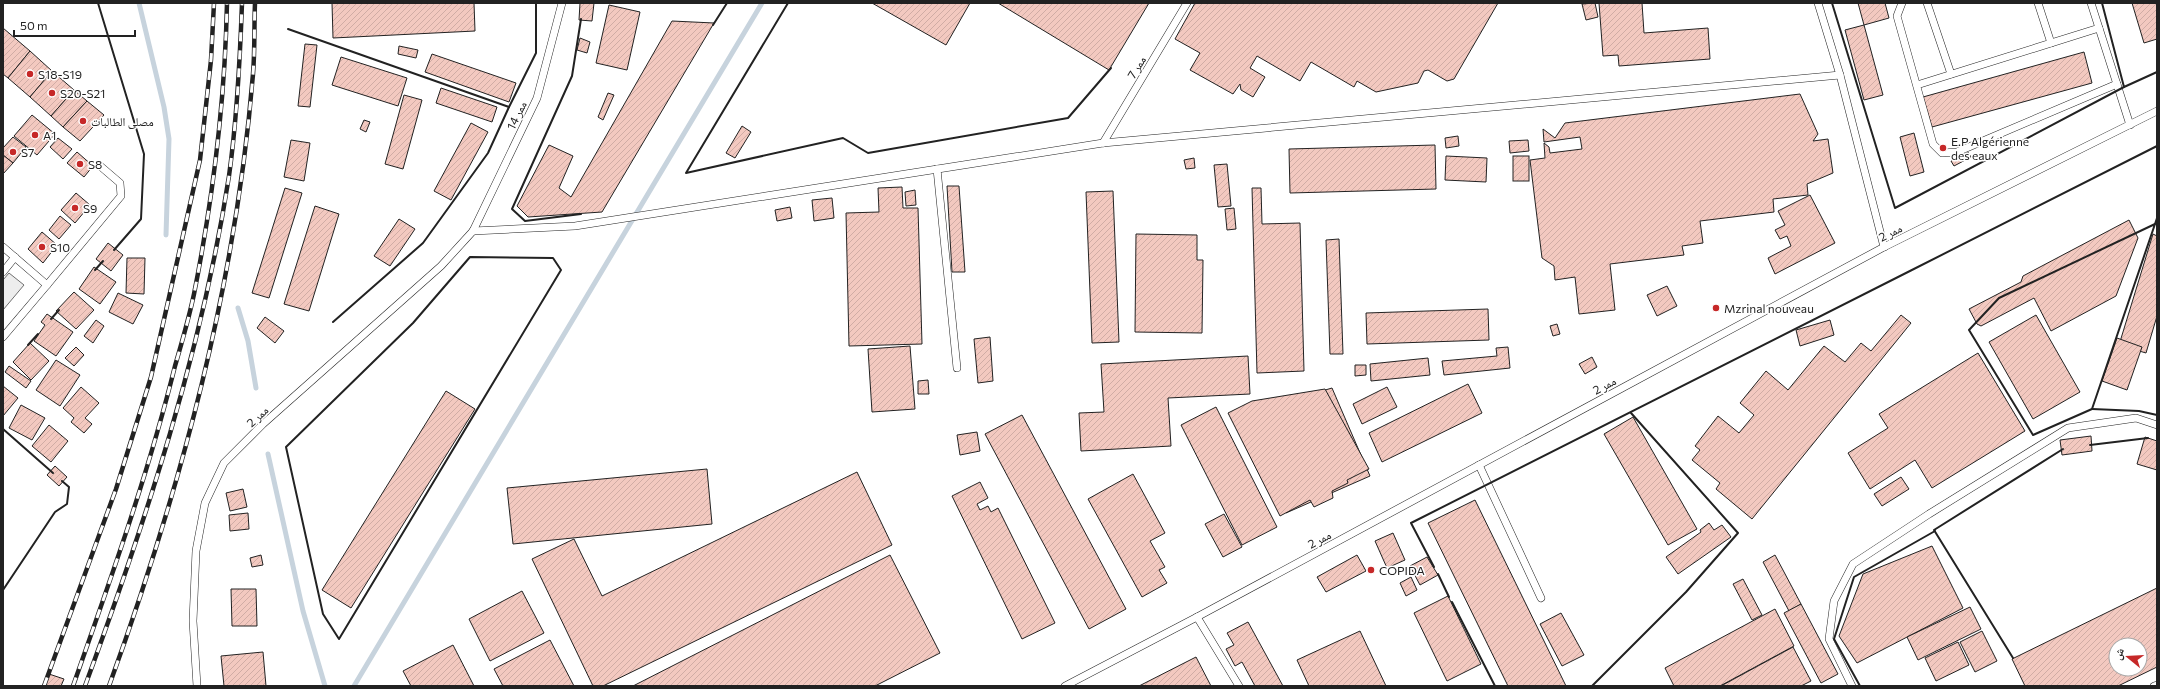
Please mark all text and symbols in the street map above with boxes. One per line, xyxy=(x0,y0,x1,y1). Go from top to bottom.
scale bar xyxy=(14,12,135,38)
text: 50 m xyxy=(20,18,48,32)
street label: ممر 7 xyxy=(1124,53,1148,81)
place label: S18-S19 xyxy=(38,67,82,81)
marker: S18-S19 xyxy=(25,69,35,79)
place label: S20-S21 xyxy=(60,86,105,100)
marker: S20-S21 xyxy=(47,88,57,98)
street label: ممر 14 xyxy=(503,98,529,132)
place label: مصلى الطالبات xyxy=(91,114,154,129)
marker: مصلى الطالبات xyxy=(78,116,88,126)
place label: A1 xyxy=(43,128,56,142)
marker: A1 xyxy=(30,130,40,140)
place label: E.P Algérienne des eaux xyxy=(1951,134,2029,162)
marker: E.P Algérienne des eaux xyxy=(1938,143,1948,153)
place label: S7 xyxy=(21,145,34,159)
marker: S7 xyxy=(8,147,18,157)
place label: S8 xyxy=(88,157,102,171)
marker: S8 xyxy=(75,159,85,169)
place label: S9 xyxy=(83,201,97,215)
marker: S9 xyxy=(70,203,80,213)
street label: ممر 2 xyxy=(1876,220,1904,244)
place label: S10 xyxy=(50,240,70,254)
marker: S10 xyxy=(37,242,47,252)
place label: Mzrinal nouveau xyxy=(1724,301,1814,315)
marker: Mzrinal nouveau xyxy=(1711,303,1721,313)
street label: ممر 2 xyxy=(1590,373,1618,397)
street label: ممر 2 xyxy=(243,403,271,429)
street label: ممر 2 xyxy=(1305,527,1333,551)
place label: COPIDA xyxy=(1379,563,1425,577)
marker: COPIDA xyxy=(1366,565,1376,575)
north arrow xyxy=(2108,637,2148,677)
text: ش xyxy=(2110,646,2128,662)

